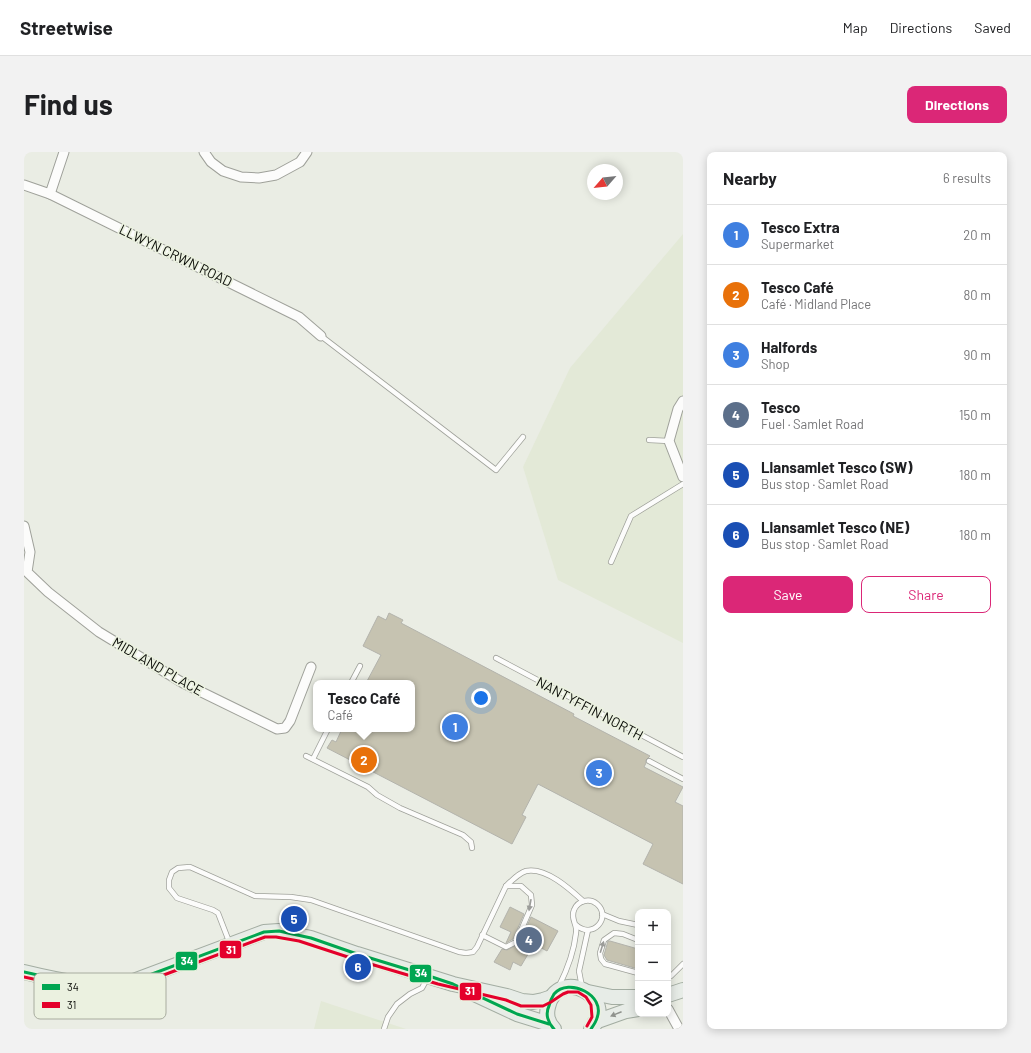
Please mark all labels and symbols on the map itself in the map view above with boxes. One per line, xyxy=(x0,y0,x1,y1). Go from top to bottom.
north arrow xyxy=(587,164,623,200)
street label: LLWYN CRWN ROAD xyxy=(117,220,235,290)
street label: MIDLAND PLACE xyxy=(110,633,206,699)
street label: NANTYFFIN NORTH xyxy=(534,673,646,743)
your location xyxy=(471,688,491,708)
pin: 1 xyxy=(442,712,468,742)
pin: 2 xyxy=(351,745,377,775)
pin: 3 xyxy=(586,758,612,788)
one-way arrow xyxy=(527,899,533,912)
pin: 5 xyxy=(281,904,307,934)
pin: 4 xyxy=(516,925,542,955)
line badge: 31 xyxy=(219,940,242,959)
one-way arrow xyxy=(599,941,605,953)
text: 31 xyxy=(226,943,236,956)
line badge: 34 xyxy=(175,951,198,971)
pin: 6 xyxy=(345,952,371,982)
text: 34 xyxy=(181,954,194,967)
line badge: 34 xyxy=(409,964,432,983)
text: 34 xyxy=(415,966,428,979)
legend xyxy=(34,973,166,1019)
text: 34 xyxy=(67,980,79,993)
line badge: 31 xyxy=(459,982,482,1001)
text: 31 xyxy=(465,984,475,997)
text: 31 xyxy=(67,998,76,1011)
one-way arrow xyxy=(610,1012,622,1018)

